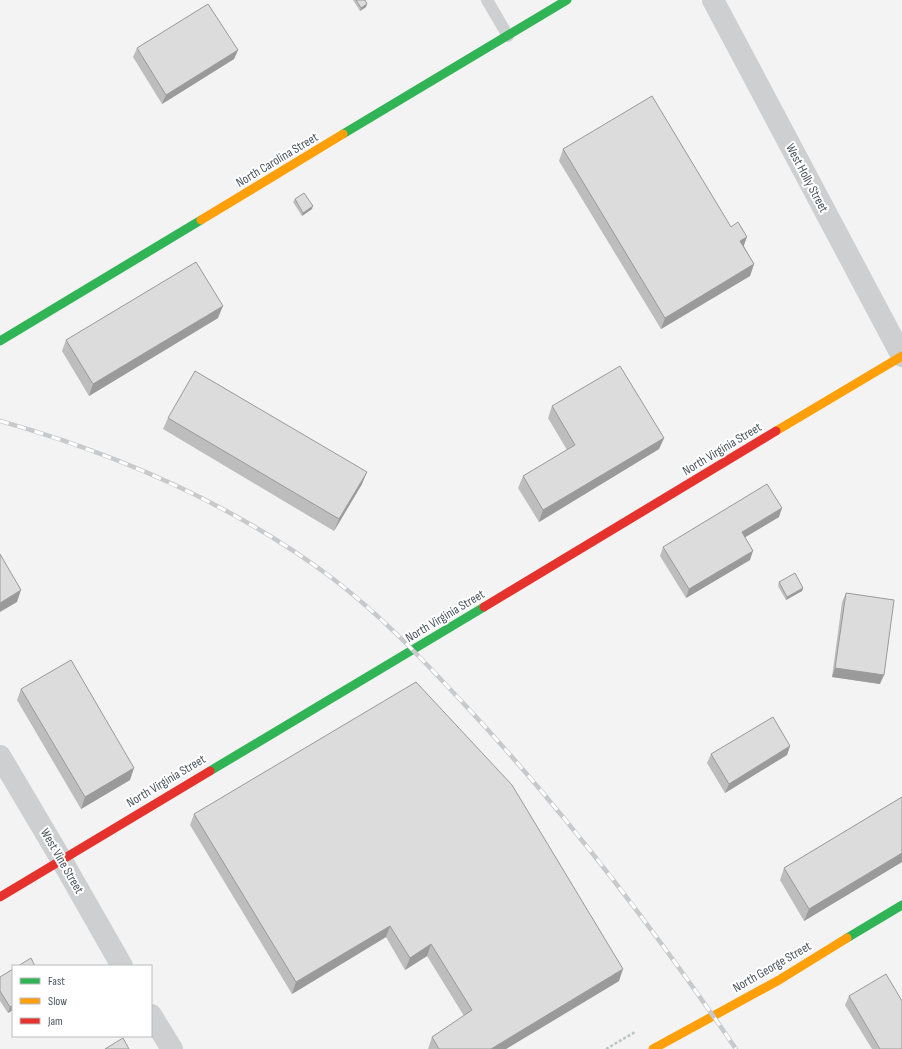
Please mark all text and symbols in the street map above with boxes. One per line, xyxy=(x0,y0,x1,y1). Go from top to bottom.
street label: North Carolina Street xyxy=(233,129,321,191)
street label: West Holly Street xyxy=(782,141,832,215)
street label: North Virginia Street xyxy=(680,419,764,479)
street label: North Virginia Street xyxy=(403,586,487,646)
street label: North Virginia Street xyxy=(124,751,208,811)
street label: West Vine Street xyxy=(37,826,87,897)
street label: North George Street xyxy=(730,938,814,996)
legend xyxy=(12,965,152,1037)
text: Fast xyxy=(48,974,65,989)
text: Slow xyxy=(48,994,67,1009)
text: Jam xyxy=(47,1014,63,1029)

